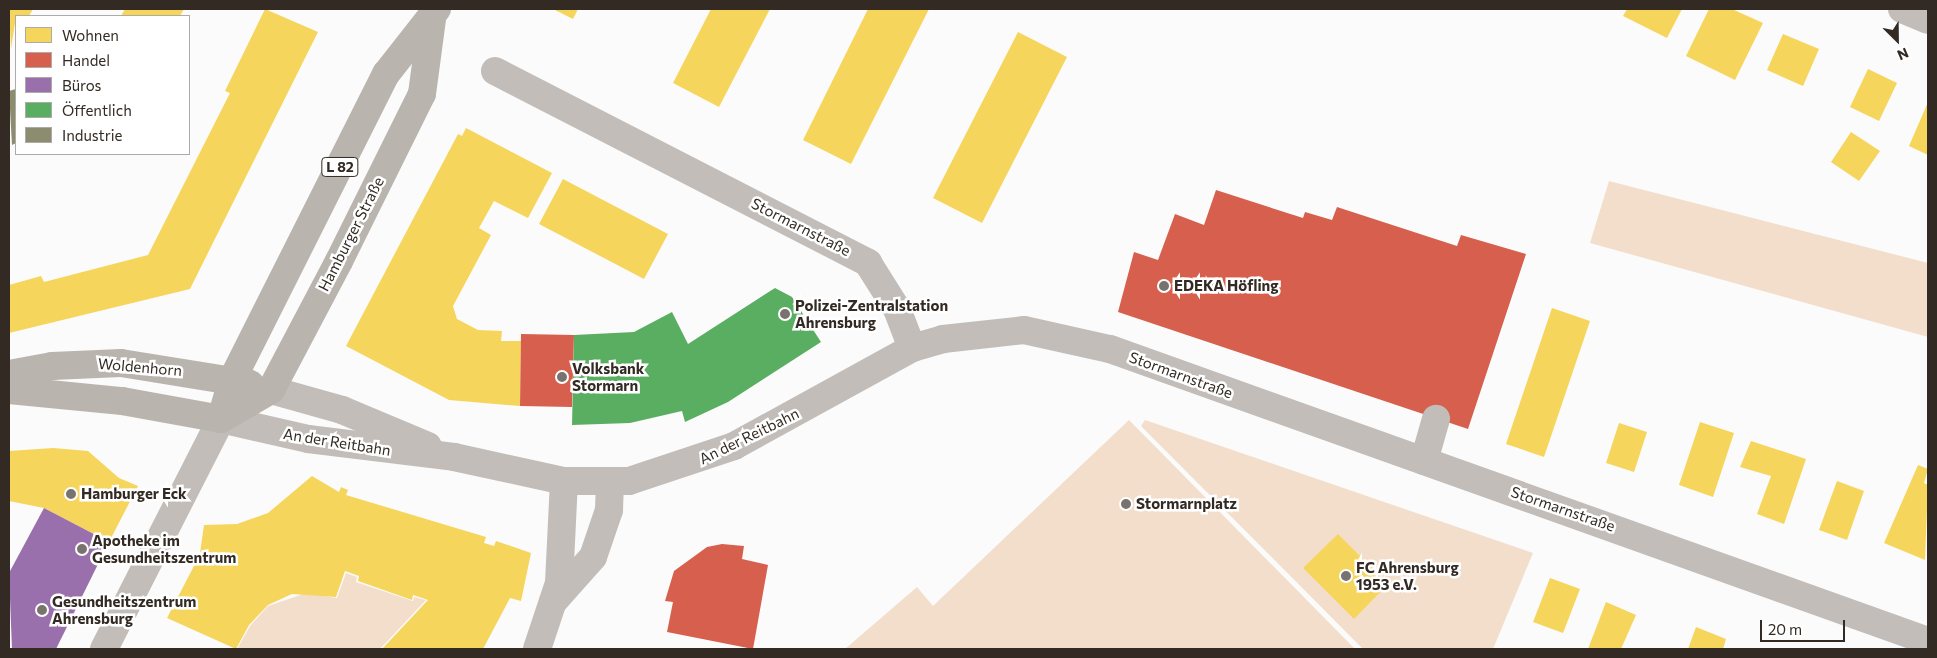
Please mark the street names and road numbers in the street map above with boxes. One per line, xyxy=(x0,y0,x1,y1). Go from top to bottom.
road number: L 82 xyxy=(321,156,359,178)
street label: Hamburger Straße xyxy=(314,174,388,294)
street label: Stormarnstraße xyxy=(748,194,854,260)
street label: Stormarnstraße xyxy=(1127,348,1235,402)
street label: Woldenhorn xyxy=(97,354,183,380)
street label: An der Reitbahn xyxy=(696,404,802,468)
street label: An der Reitbahn xyxy=(282,425,392,459)
street label: Stormarnstraße xyxy=(1509,483,1617,535)

